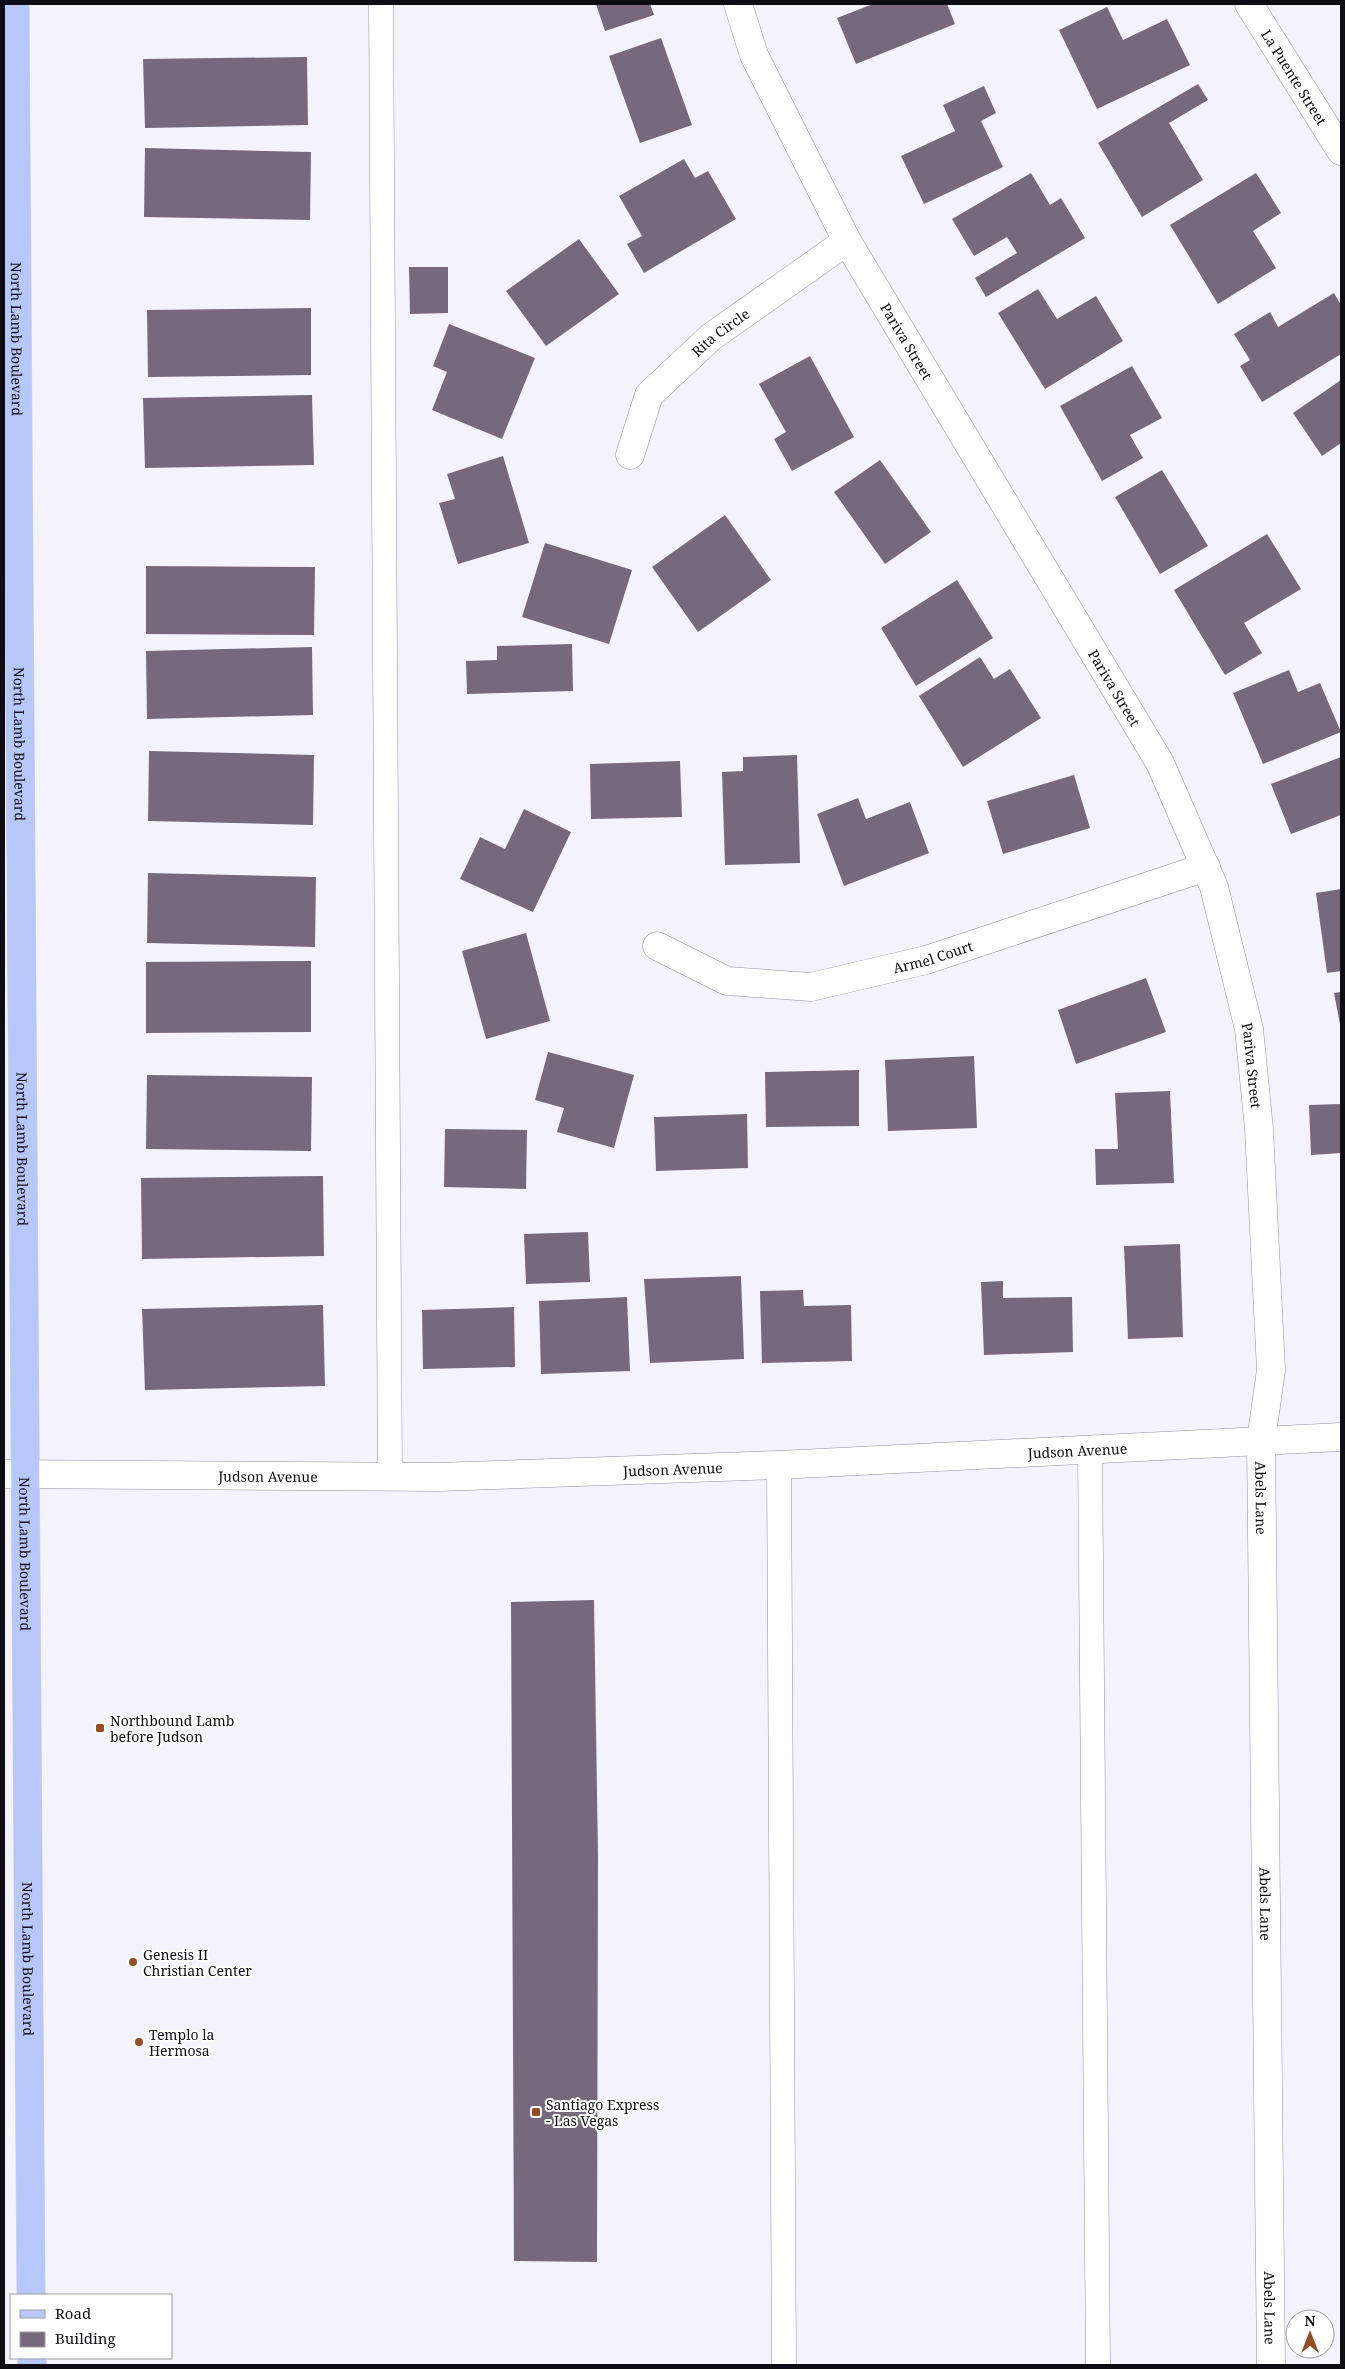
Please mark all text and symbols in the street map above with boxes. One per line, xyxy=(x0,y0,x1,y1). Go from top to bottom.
street label: La Puente Street xyxy=(1258,26,1332,128)
street label: North Lamb Boulevard xyxy=(7,262,27,417)
street label: Pariva Street xyxy=(877,299,937,383)
street label: Rita Circle xyxy=(687,304,753,360)
street label: Pariva Street xyxy=(1084,646,1145,729)
street label: North Lamb Boulevard xyxy=(10,667,30,822)
street label: Armel Court xyxy=(891,936,975,977)
street label: Pariva Street xyxy=(1238,1020,1266,1109)
street label: North Lamb Boulevard xyxy=(13,1072,33,1226)
street label: Judson Avenue xyxy=(1026,1438,1128,1462)
street label: Judson Avenue xyxy=(622,1457,723,1480)
street label: Abels Lane xyxy=(1252,1461,1272,1535)
street label: Judson Avenue xyxy=(217,1466,318,1486)
street label: North Lamb Boulevard xyxy=(16,1477,36,1631)
place label: Northbound Lamb before Judson xyxy=(110,1711,234,1746)
marker: Northbound Lamb before Judson xyxy=(94,1722,106,1734)
street label: Abels Lane xyxy=(1256,1867,1276,1941)
street label: North Lamb Boulevard xyxy=(19,1882,39,2036)
place label: Genesis II Christian Center xyxy=(143,1945,252,1980)
marker: Genesis II Christian Center xyxy=(127,1956,139,1968)
place label: Templo la Hermosa xyxy=(149,2025,215,2060)
marker: Templo la Hermosa xyxy=(133,2036,145,2048)
place label: Santiago Express - Las Vegas xyxy=(546,2095,659,2130)
marker: Santiago Express - Las Vegas xyxy=(530,2106,542,2118)
street label: Abels Lane xyxy=(1260,2271,1280,2345)
legend xyxy=(10,2294,172,2359)
text: Road xyxy=(55,2303,91,2323)
north arrow xyxy=(1285,2309,1335,2359)
text: N xyxy=(1304,2311,1316,2330)
text: Building xyxy=(55,2328,116,2348)

